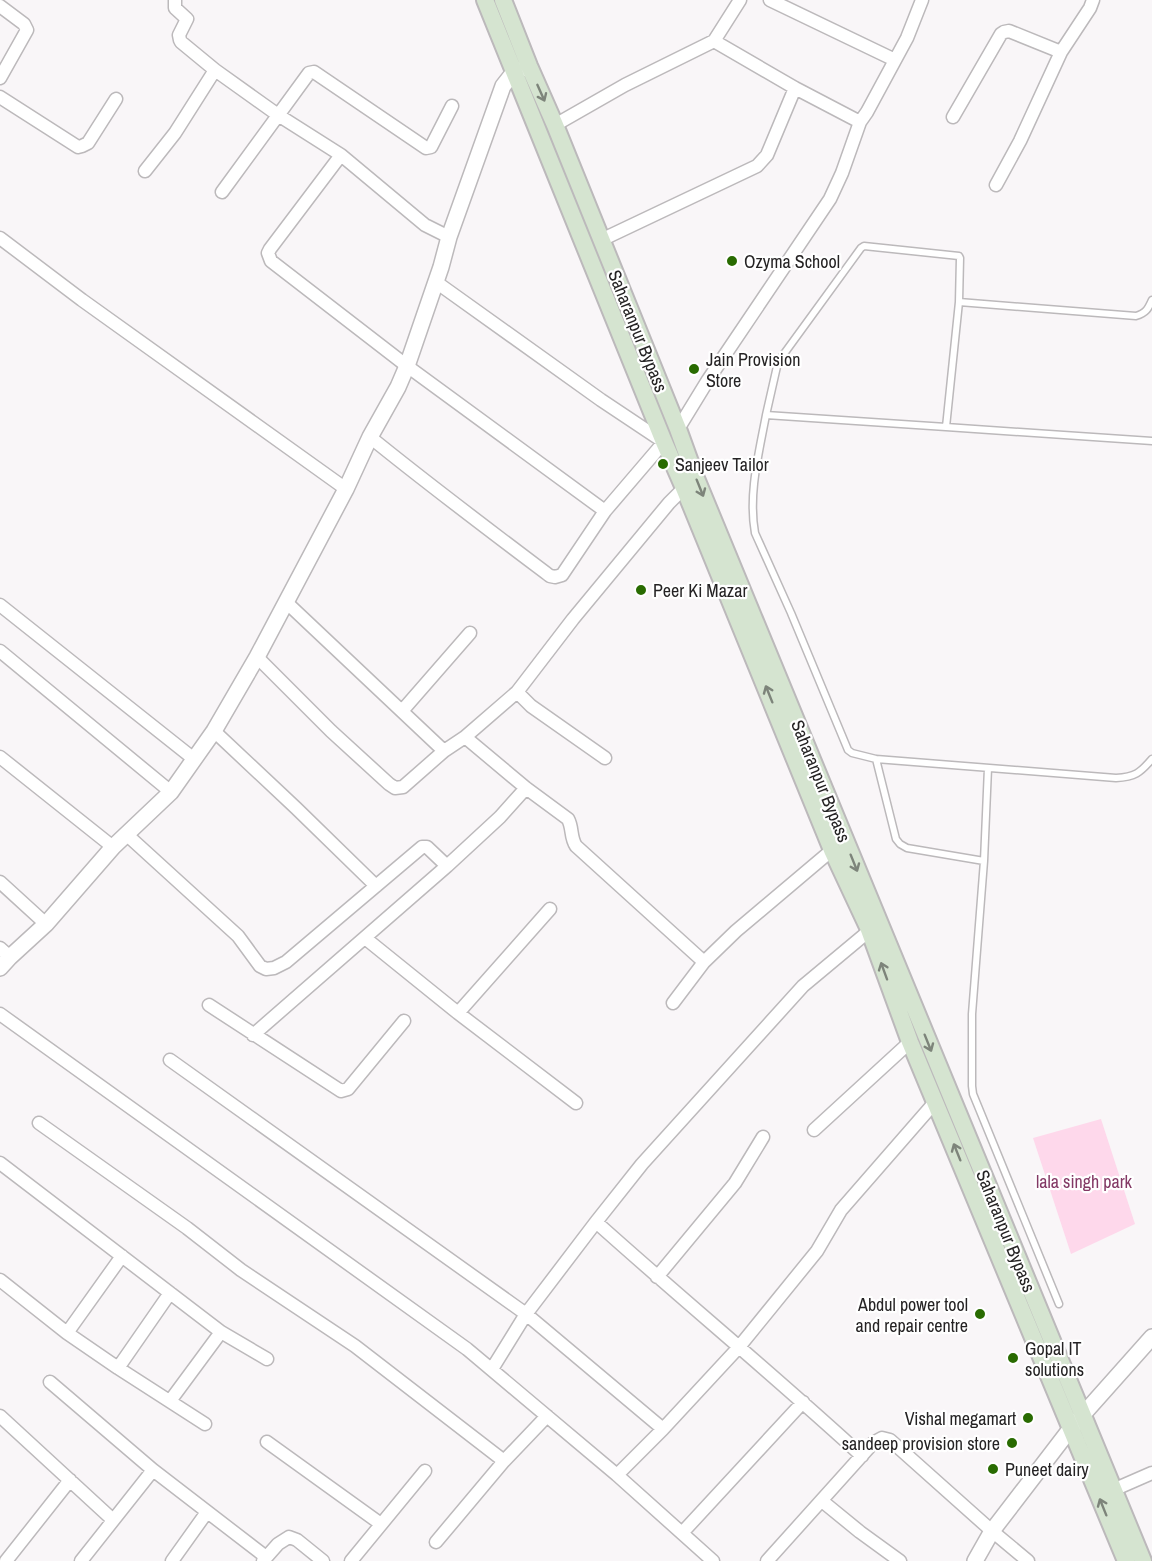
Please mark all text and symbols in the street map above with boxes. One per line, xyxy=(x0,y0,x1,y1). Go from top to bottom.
one-way arrow xyxy=(537,84,548,102)
place label: Ozyma School xyxy=(744,249,840,274)
marker: Ozyma School xyxy=(725,254,739,268)
street label: Saharanpur Bypass xyxy=(602,266,674,396)
place label: Jain Provision Store xyxy=(706,347,800,393)
marker: Jain Provision Store xyxy=(687,362,701,376)
place label: Sanjeev Tailor xyxy=(675,452,769,477)
marker: Sanjeev Tailor xyxy=(656,457,670,471)
one-way arrow xyxy=(695,478,706,497)
place label: Peer Ki Mazar xyxy=(653,578,747,603)
marker: Peer Ki Mazar xyxy=(634,583,648,597)
one-way arrow xyxy=(763,686,774,704)
street label: Saharanpur Bypass xyxy=(785,716,857,846)
one-way arrow xyxy=(849,853,860,871)
one-way arrow xyxy=(878,962,889,981)
one-way arrow xyxy=(923,1033,934,1052)
one-way arrow xyxy=(951,1143,962,1162)
street label: Saharanpur Bypass xyxy=(970,1166,1042,1296)
park label: lala singh park xyxy=(1036,1169,1133,1194)
place label: Abdul power tool and repair centre xyxy=(856,1292,968,1338)
marker: Abdul power tool and repair centre xyxy=(973,1307,987,1321)
place label: Gopal IT solutions xyxy=(1025,1336,1084,1382)
marker: Gopal IT solutions xyxy=(1006,1351,1020,1365)
place label: Vishal megamart xyxy=(905,1406,1016,1431)
marker: Vishal megamart xyxy=(1021,1411,1035,1425)
place label: sandeep provision store xyxy=(842,1431,1000,1456)
marker: sandeep provision store xyxy=(1005,1436,1019,1450)
place label: Puneet dairy xyxy=(1005,1457,1089,1482)
marker: Puneet dairy xyxy=(986,1462,1000,1476)
one-way arrow xyxy=(1097,1498,1108,1517)

